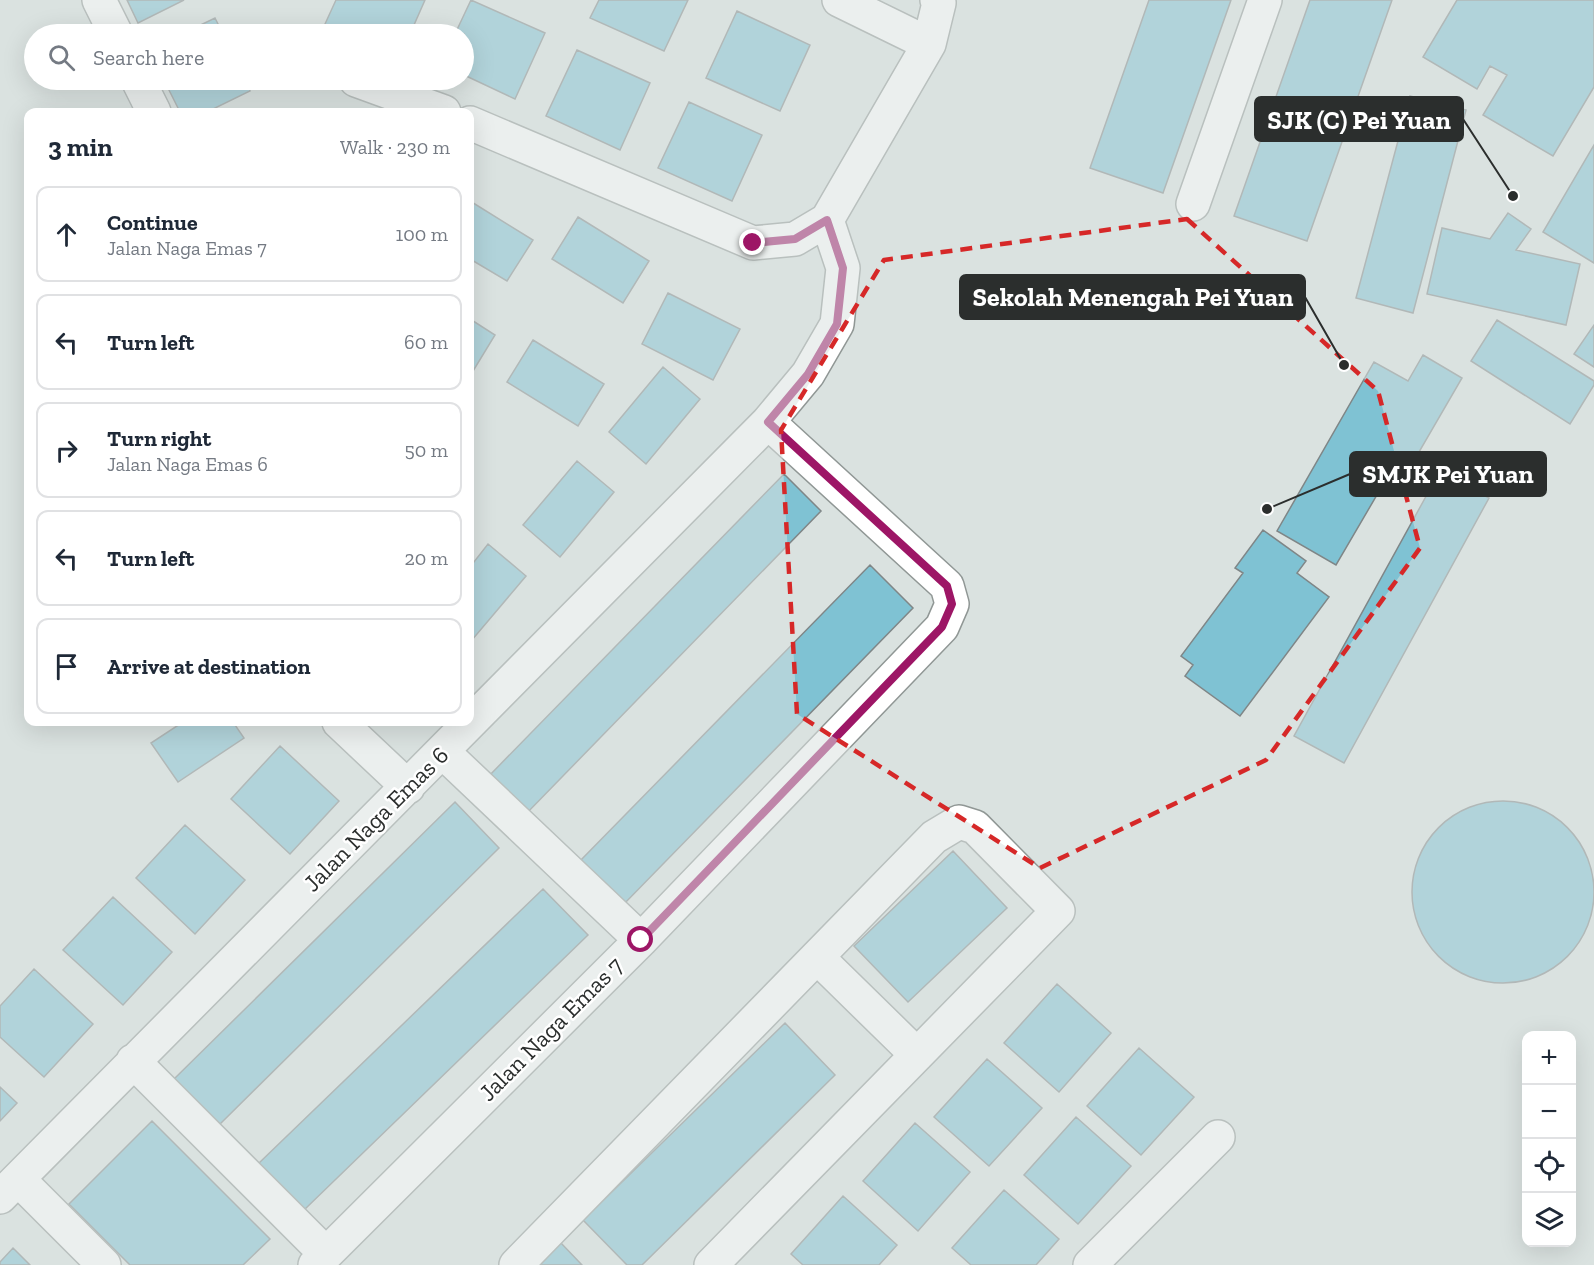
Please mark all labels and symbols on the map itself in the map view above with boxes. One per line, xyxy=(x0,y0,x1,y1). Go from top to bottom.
callout: SJK (C) Pei Yuan xyxy=(1255,97,1463,141)
text: SJK (C) Pei Yuan xyxy=(1267,104,1451,136)
route end xyxy=(739,229,765,255)
callout: Sekolah Menengah Pei Yuan xyxy=(960,275,1305,319)
text: Sekolah Menengah Pei Yuan xyxy=(973,281,1294,313)
callout: SMJK Pei Yuan xyxy=(1350,452,1546,496)
text: SMJK Pei Yuan xyxy=(1362,458,1534,490)
street label: Jalan Naga Emas 6 xyxy=(297,740,454,897)
route start xyxy=(627,926,653,952)
street label: Jalan Naga Emas 7 xyxy=(473,951,629,1107)

